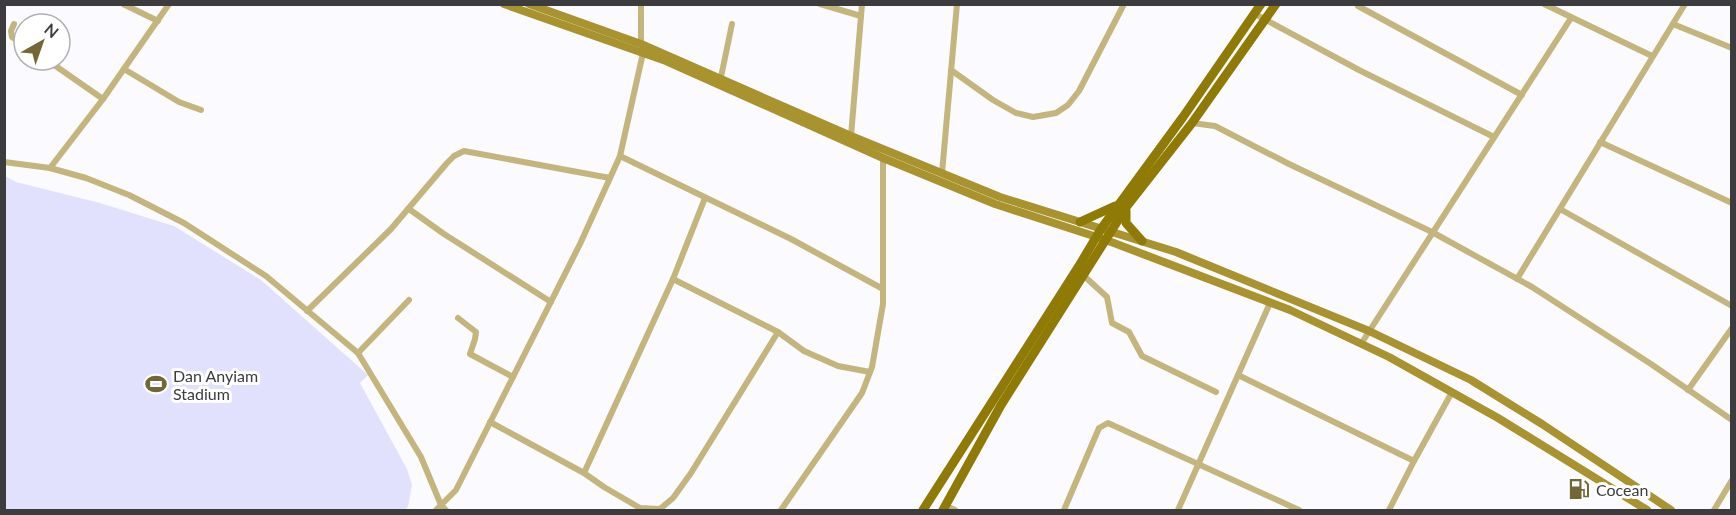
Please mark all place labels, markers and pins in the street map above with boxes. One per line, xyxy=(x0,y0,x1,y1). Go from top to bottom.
place label: Dan Anyiam Stadium xyxy=(173,366,258,403)
sports icon: Dan Anyiam Stadium xyxy=(144,372,168,396)
fuel station icon: Cocean xyxy=(1567,477,1591,501)
place label: Cocean xyxy=(1596,480,1648,499)

